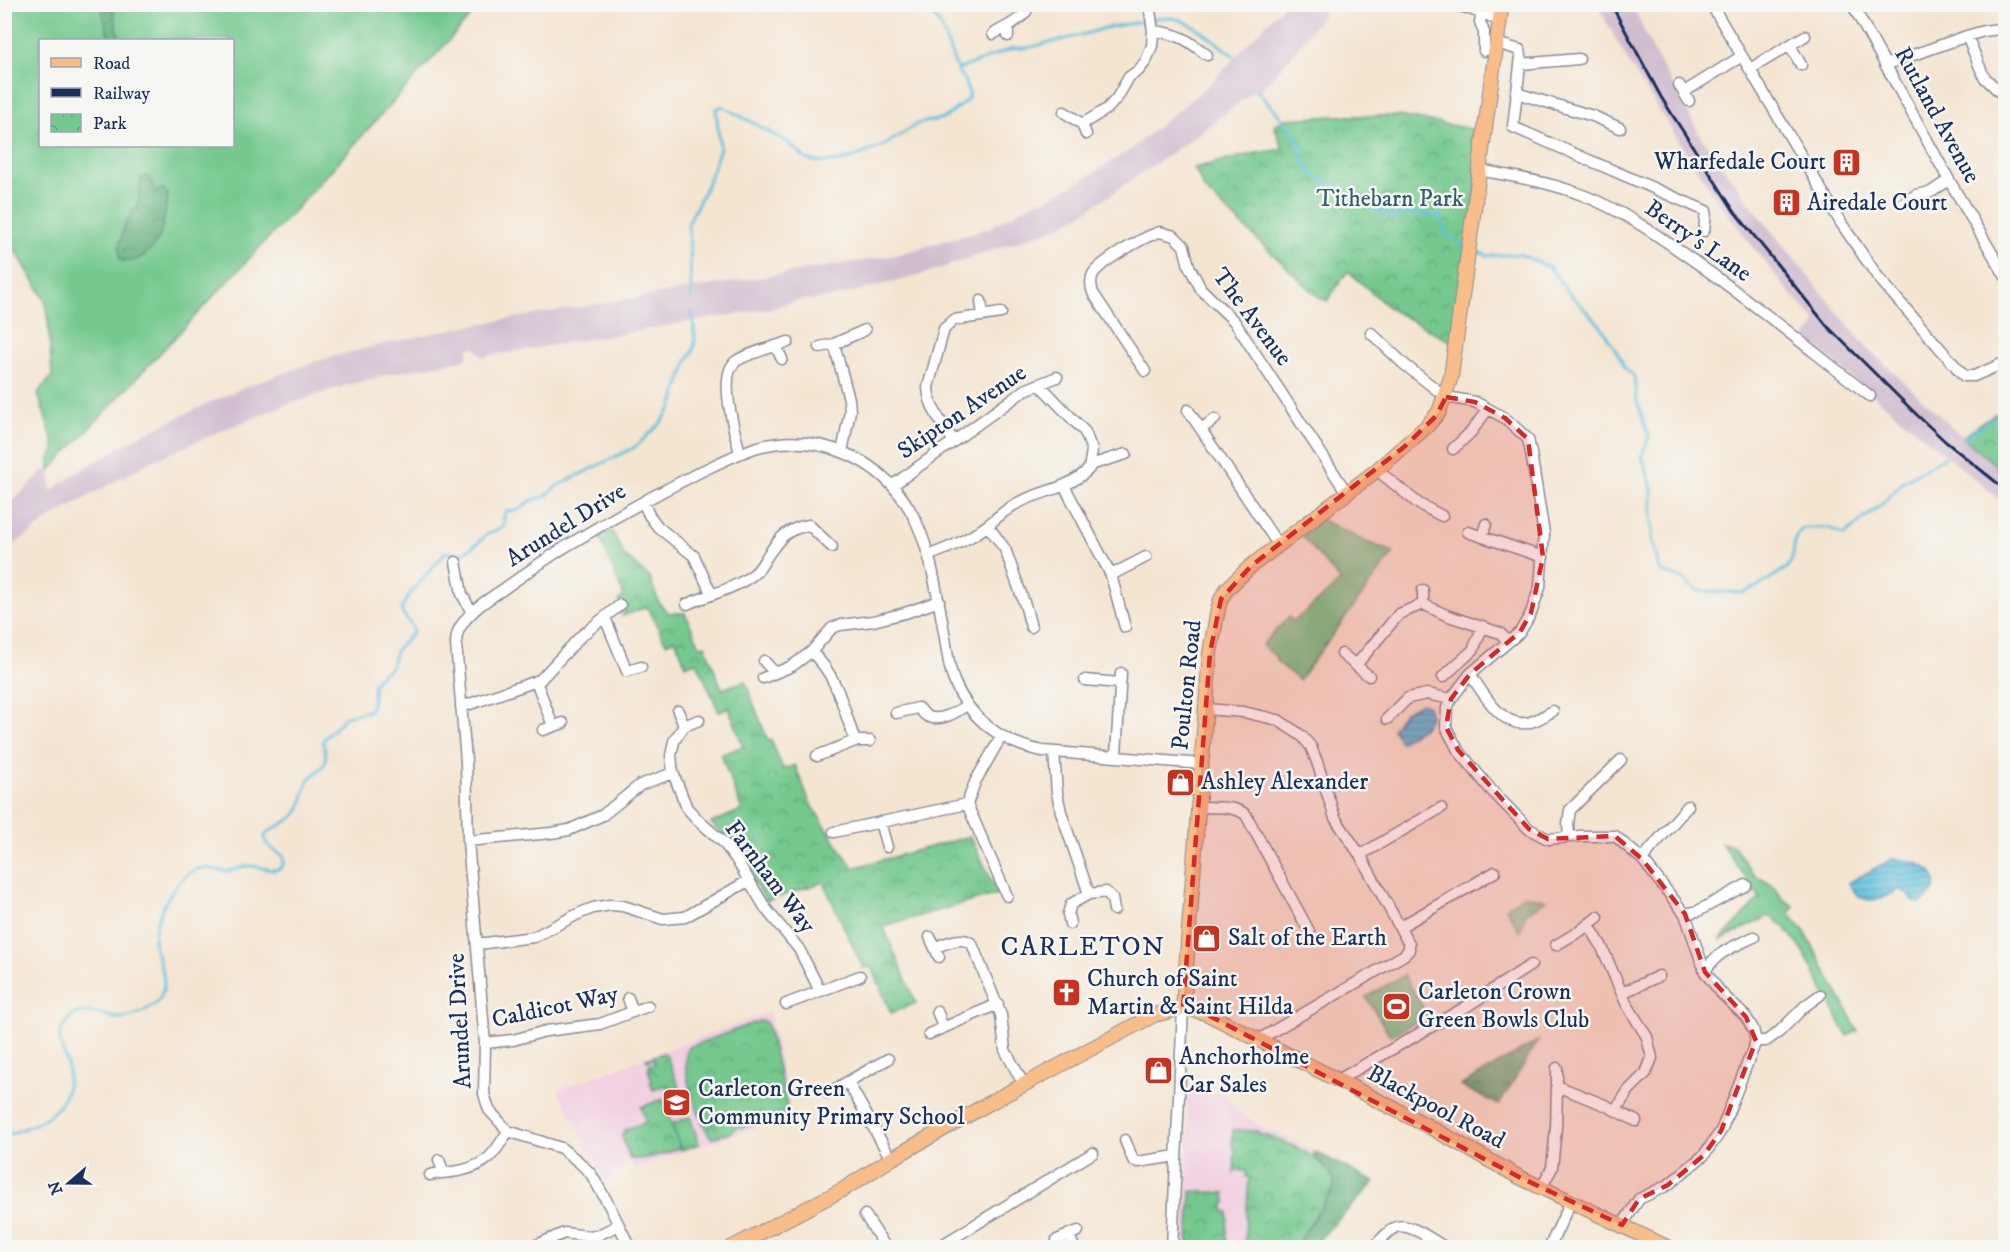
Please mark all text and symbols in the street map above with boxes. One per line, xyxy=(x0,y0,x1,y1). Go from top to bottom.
legend xyxy=(39,39,234,147)
street label: Rutland Avenue xyxy=(1887,42,1987,189)
text: Road xyxy=(93,53,130,75)
text: Railway xyxy=(93,83,151,105)
text: Park xyxy=(93,113,127,135)
building icon: Wharfedale Court xyxy=(1831,146,1863,178)
place label: Wharfedale Court xyxy=(1653,147,1826,177)
park label: Tithebarn Park xyxy=(1316,184,1464,214)
building icon: Airedale Court xyxy=(1770,187,1802,219)
place label: Airedale Court xyxy=(1807,188,1948,218)
street label: Berry's Lane xyxy=(1639,193,1757,289)
street label: The Avenue xyxy=(1205,262,1299,372)
street label: Skipton Avenue xyxy=(892,358,1032,466)
street label: Arundel Drive xyxy=(500,476,632,574)
street label: Poulton Road xyxy=(1165,618,1209,752)
shop icon: Ashley Alexander xyxy=(1164,766,1196,798)
place label: Ashley Alexander xyxy=(1201,767,1368,797)
street label: Farnham Way xyxy=(718,815,823,940)
shop icon: Salt of the Earth xyxy=(1191,922,1223,954)
place label: Salt of the Earth xyxy=(1228,923,1387,953)
district label: CARLETON xyxy=(1000,930,1166,964)
street label: Arundel Drive xyxy=(441,952,479,1090)
place label: Church of Saint Martin & Saint Hilda xyxy=(1087,964,1294,1022)
church icon: Church of Saint Martin & Saint Hilda xyxy=(1050,977,1082,1009)
place label: Carleton Crown Green Bowls Club xyxy=(1418,977,1589,1035)
street label: Caldicot Way xyxy=(489,979,621,1035)
sports icon: Carleton Crown Green Bowls Club xyxy=(1381,990,1413,1022)
place label: Anchorholme Car Sales xyxy=(1179,1042,1309,1100)
shop icon: Anchorholme Car Sales xyxy=(1142,1055,1174,1087)
street label: Blackpool Road xyxy=(1362,1058,1510,1156)
place label: Carleton Green Community Primary School xyxy=(698,1074,965,1132)
school or university icon: Carleton Green Community Primary School xyxy=(661,1087,693,1119)
north arrow xyxy=(39,1153,99,1213)
text: N xyxy=(44,1178,67,1197)

